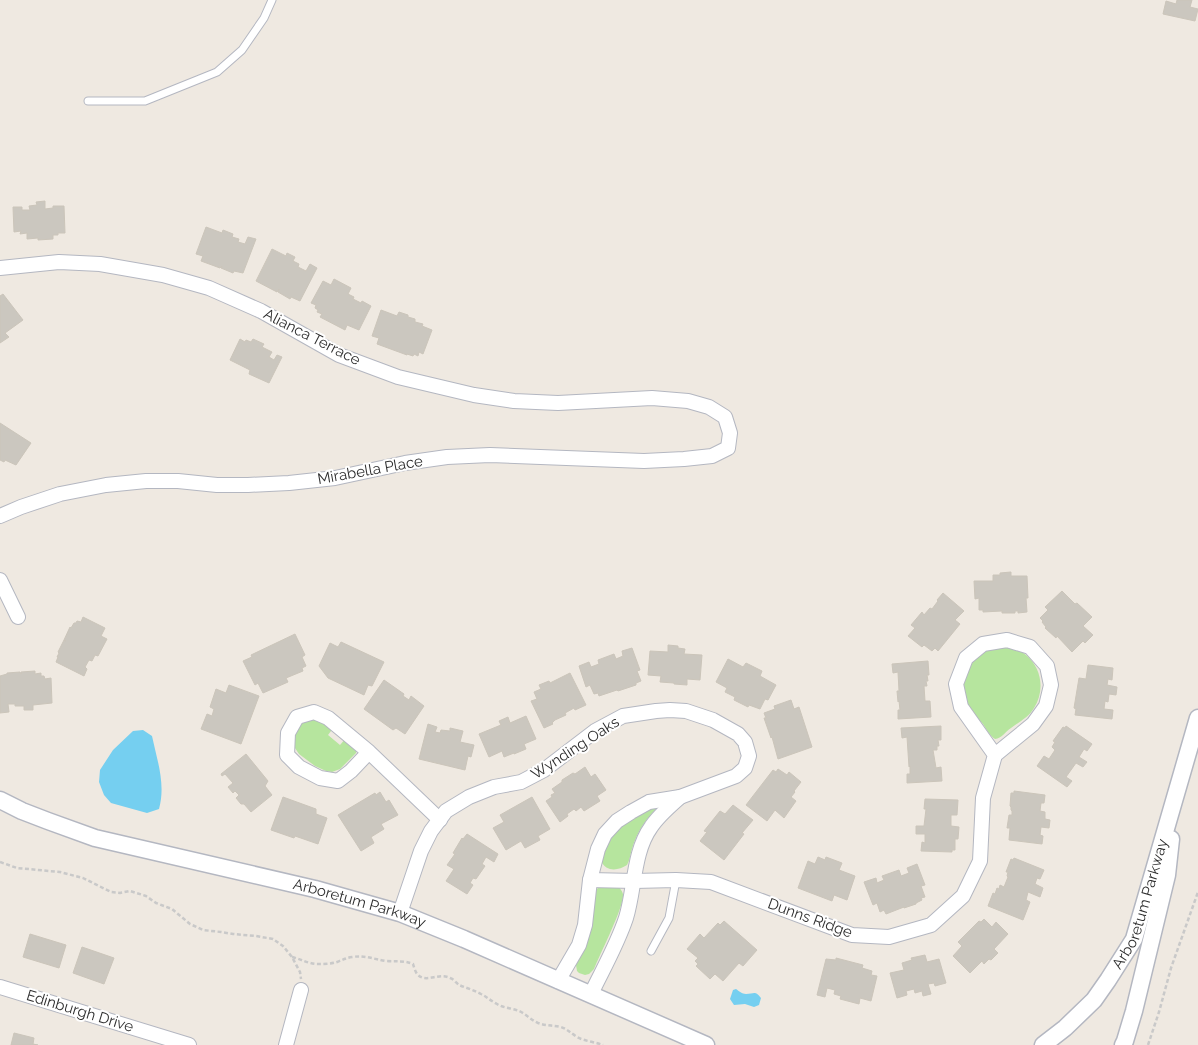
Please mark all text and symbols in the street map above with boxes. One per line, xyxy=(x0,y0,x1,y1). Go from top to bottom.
street label: Alianca Terrace xyxy=(261,305,364,369)
street label: Mirabella Place xyxy=(316,452,424,488)
street label: Wynding Oaks xyxy=(528,713,622,783)
street label: Arboretum Parkway xyxy=(1108,837,1172,972)
street label: Arboretum Parkway xyxy=(291,875,429,932)
street label: Dunns Ridge xyxy=(765,894,855,942)
street label: Edinburgh Drive xyxy=(24,986,136,1036)

